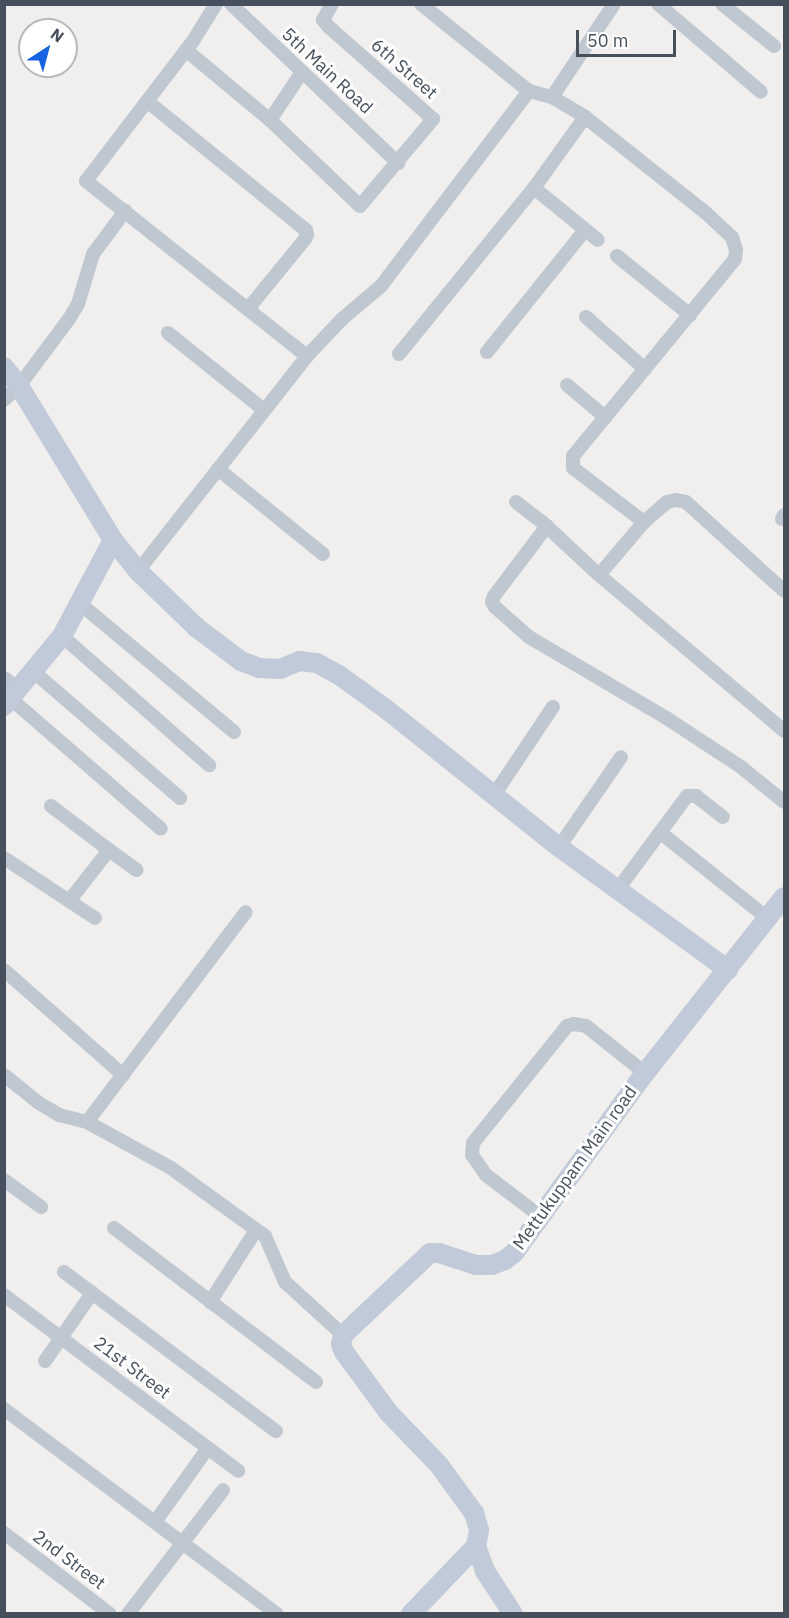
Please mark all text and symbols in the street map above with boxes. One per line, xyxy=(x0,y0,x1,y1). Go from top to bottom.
north arrow xyxy=(18,18,78,78)
scale bar xyxy=(579,18,680,56)
street label: 5th Main Road xyxy=(277,23,377,119)
text: N xyxy=(47,24,68,47)
text: 50 m xyxy=(587,29,629,52)
street label: 6th Street xyxy=(366,34,442,104)
street label: Mettukuppam Main road xyxy=(508,1082,642,1254)
street label: 21st Street xyxy=(89,1332,175,1404)
street label: 2nd Street xyxy=(29,1526,109,1594)

